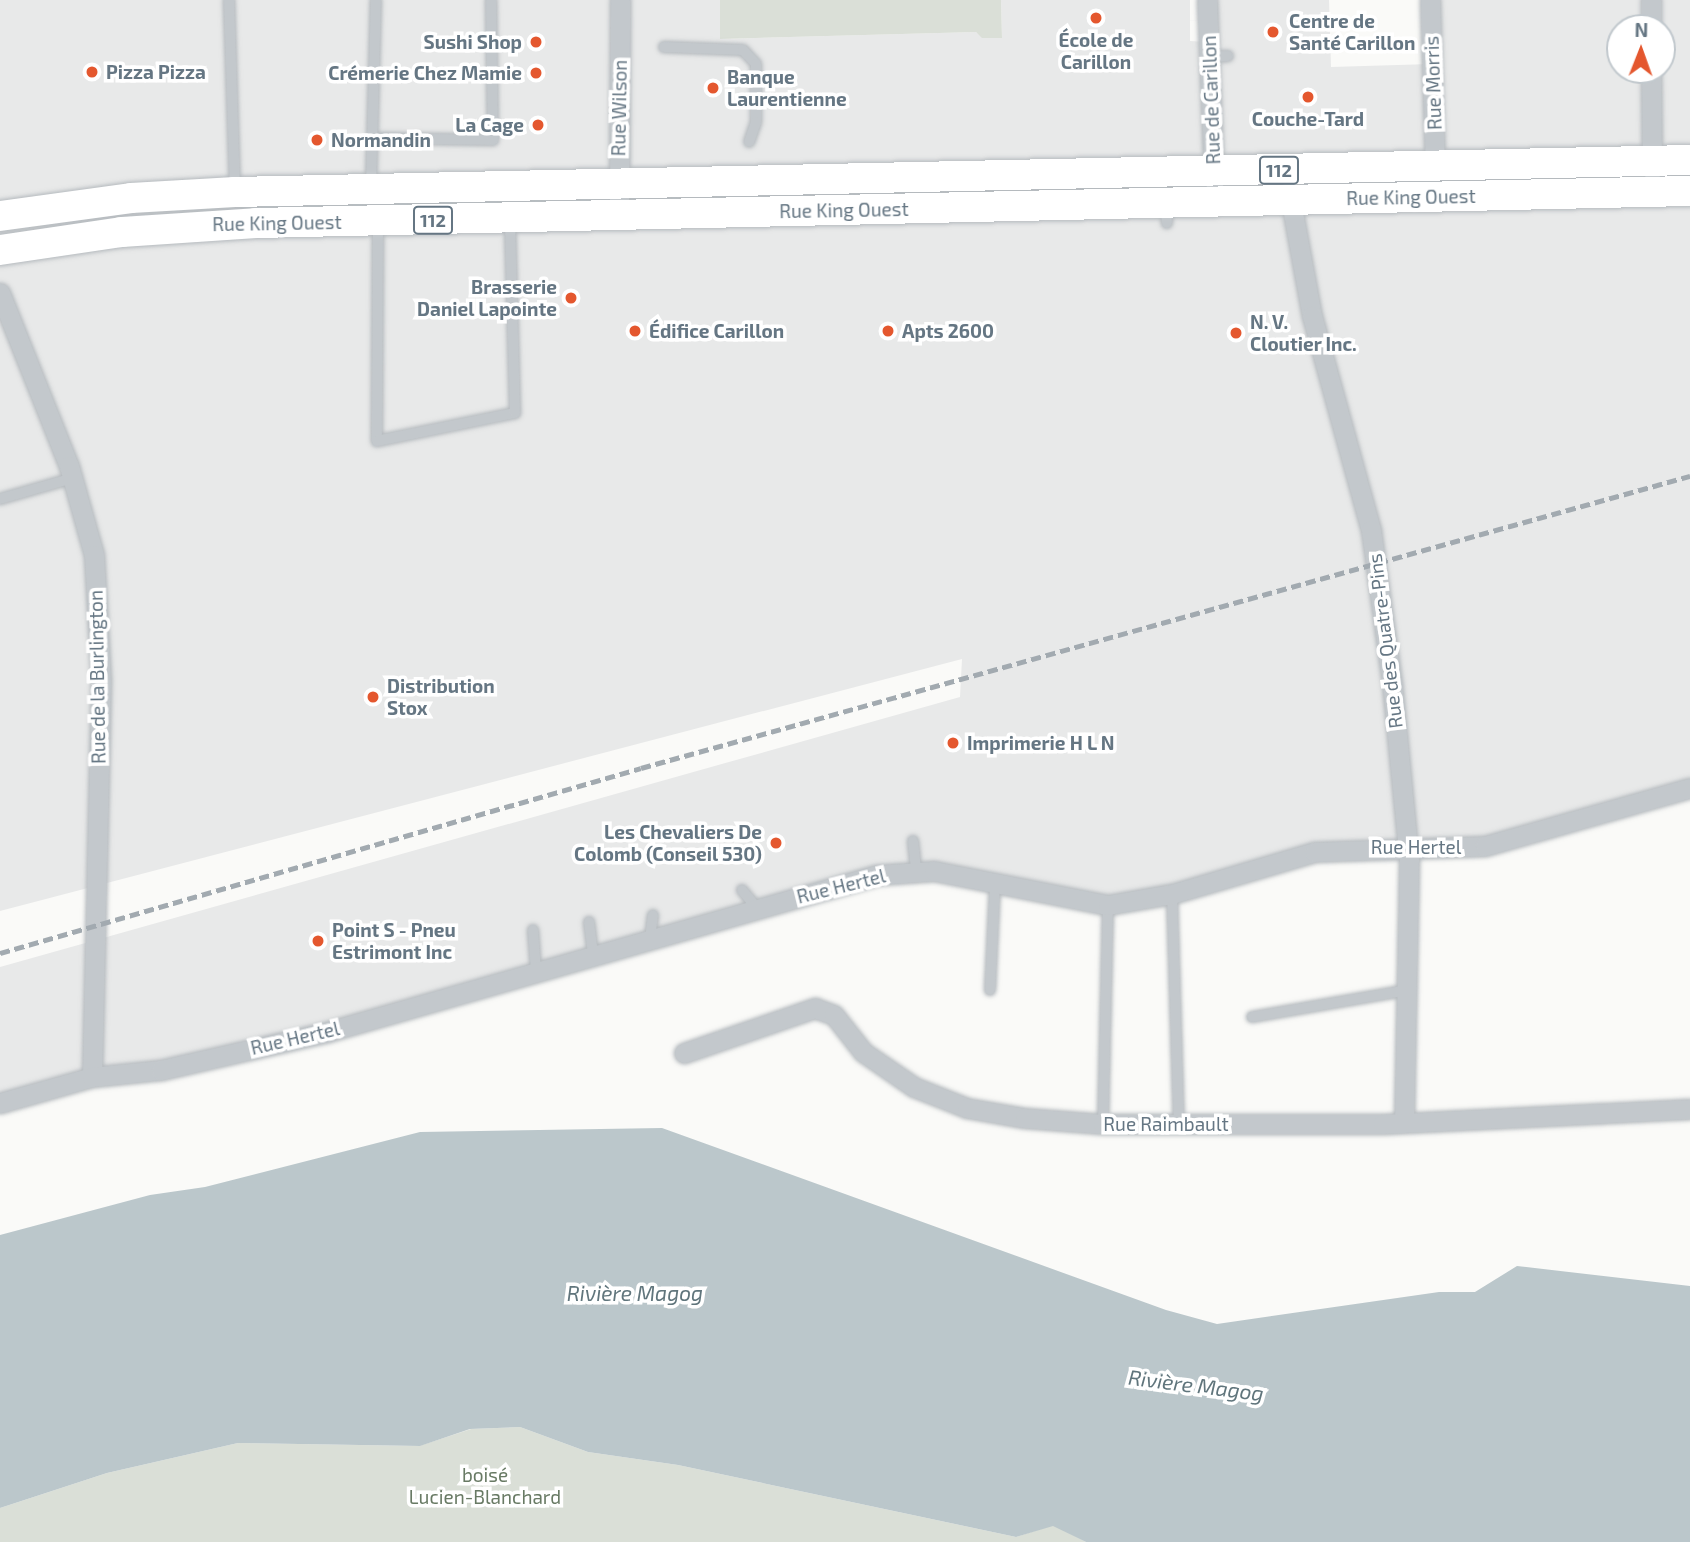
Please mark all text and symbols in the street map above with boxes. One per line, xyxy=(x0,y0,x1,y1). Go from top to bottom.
marker: École de Carillon xyxy=(1088,10,1104,26)
place label: Centre de Santé Carillon xyxy=(1289,10,1415,54)
north arrow xyxy=(1606,14,1676,84)
text: N xyxy=(1634,18,1648,41)
marker: Centre de Santé Carillon xyxy=(1263,22,1283,42)
place label: École de Carillon xyxy=(1059,29,1133,73)
place label: Sushi Shop xyxy=(424,31,522,53)
marker: Sushi Shop xyxy=(528,34,544,50)
street label: Rue de Carillon xyxy=(1197,35,1225,165)
street label: Rue Morris xyxy=(1420,36,1446,130)
street label: Rue Wilson xyxy=(607,59,631,157)
place label: Pizza Pizza xyxy=(106,61,206,83)
place label: Crémerie Chez Mamie xyxy=(328,62,522,84)
marker: Pizza Pizza xyxy=(84,64,100,80)
marker: Crémerie Chez Mamie xyxy=(528,65,544,81)
place label: Banque Laurentienne xyxy=(727,66,847,110)
marker: Banque Laurentienne xyxy=(705,80,721,96)
marker: Couche-Tard xyxy=(1300,89,1316,105)
place label: Couche-Tard xyxy=(1252,108,1364,130)
place label: La Cage xyxy=(455,114,524,136)
marker: La Cage xyxy=(530,117,546,133)
place label: Normandin xyxy=(331,129,431,151)
marker: Normandin xyxy=(309,132,325,148)
road number: 112 xyxy=(1258,155,1300,184)
street label: Rue King Ouest xyxy=(1346,184,1476,210)
street label: Rue King Ouest xyxy=(779,197,909,223)
road number: 112 xyxy=(412,205,454,234)
street label: Rue King Ouest xyxy=(212,210,342,236)
place label: Brasserie Daniel Lapointe xyxy=(417,276,557,320)
marker: Brasserie Daniel Lapointe xyxy=(563,290,579,306)
place label: N. V. Cloutier Inc. xyxy=(1250,311,1357,355)
place label: Édifice Carillon xyxy=(649,320,784,342)
place label: Apts 2600 xyxy=(902,320,994,342)
marker: Édifice Carillon xyxy=(627,323,643,339)
marker: Apts 2600 xyxy=(880,323,896,339)
marker: N. V. Cloutier Inc. xyxy=(1228,325,1244,341)
street label: Rue des Quatre-Pins xyxy=(1363,552,1407,730)
street label: Rue de la Burlington xyxy=(84,590,110,764)
place label: Distribution Stox xyxy=(387,675,495,719)
marker: Distribution Stox xyxy=(365,689,381,705)
place label: Imprimerie H L N xyxy=(967,732,1115,754)
marker: Imprimerie H L N xyxy=(945,735,961,751)
place label: Les Chevaliers De Colomb (Conseil 530) xyxy=(574,821,762,865)
marker: Les Chevaliers De Colomb (Conseil 530) xyxy=(768,835,784,851)
street label: Rue Hertel xyxy=(1371,836,1461,858)
street label: Rue Hertel xyxy=(794,864,888,908)
place label: Point S - Pneu Estrimont Inc xyxy=(332,919,456,963)
marker: Point S - Pneu Estrimont Inc xyxy=(310,933,326,949)
street label: Rue Hertel xyxy=(248,1017,342,1059)
street label: Rue Raimbault xyxy=(1103,1113,1229,1135)
water label: Rivière Magog xyxy=(567,1280,703,1306)
water label: Rivière Magog xyxy=(1127,1364,1265,1406)
park label: boisé Lucien-Blanchard xyxy=(409,1464,561,1508)

